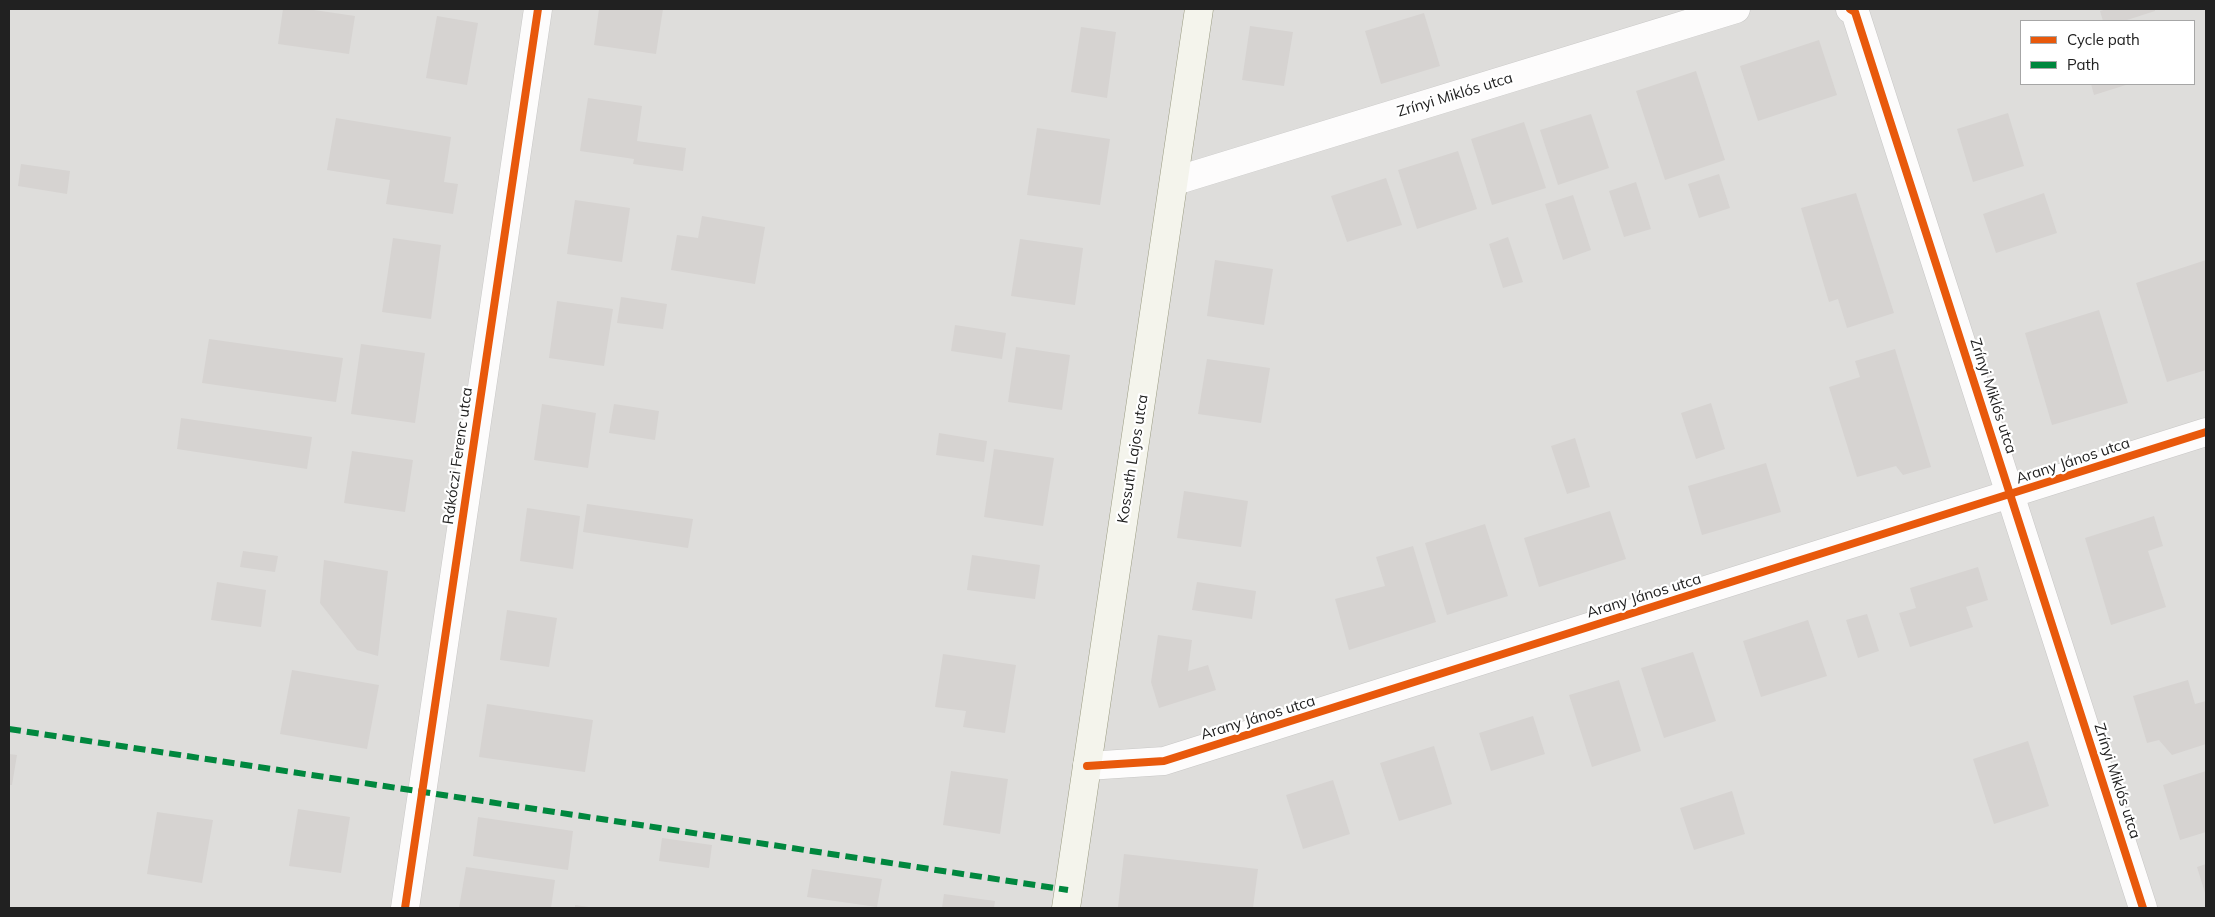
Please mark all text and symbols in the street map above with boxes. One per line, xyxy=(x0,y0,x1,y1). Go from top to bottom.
legend xyxy=(2020,20,2195,85)
text: Cycle path xyxy=(2067,30,2140,49)
text: Path xyxy=(2067,55,2099,74)
street label: Zrínyi Miklós utca xyxy=(1395,69,1515,121)
street label: Zrínyi Miklós utca xyxy=(1966,336,2020,456)
street label: Rákóczi Ferenc utca xyxy=(439,386,477,526)
street label: Kossuth Lajos utca xyxy=(1114,393,1152,525)
street label: Arany János utca xyxy=(2014,434,2132,488)
street label: Arany János utca xyxy=(1585,570,1703,622)
street label: Arany János utca xyxy=(1199,692,1317,744)
street label: Zrínyi Miklós utca xyxy=(2090,721,2144,841)

